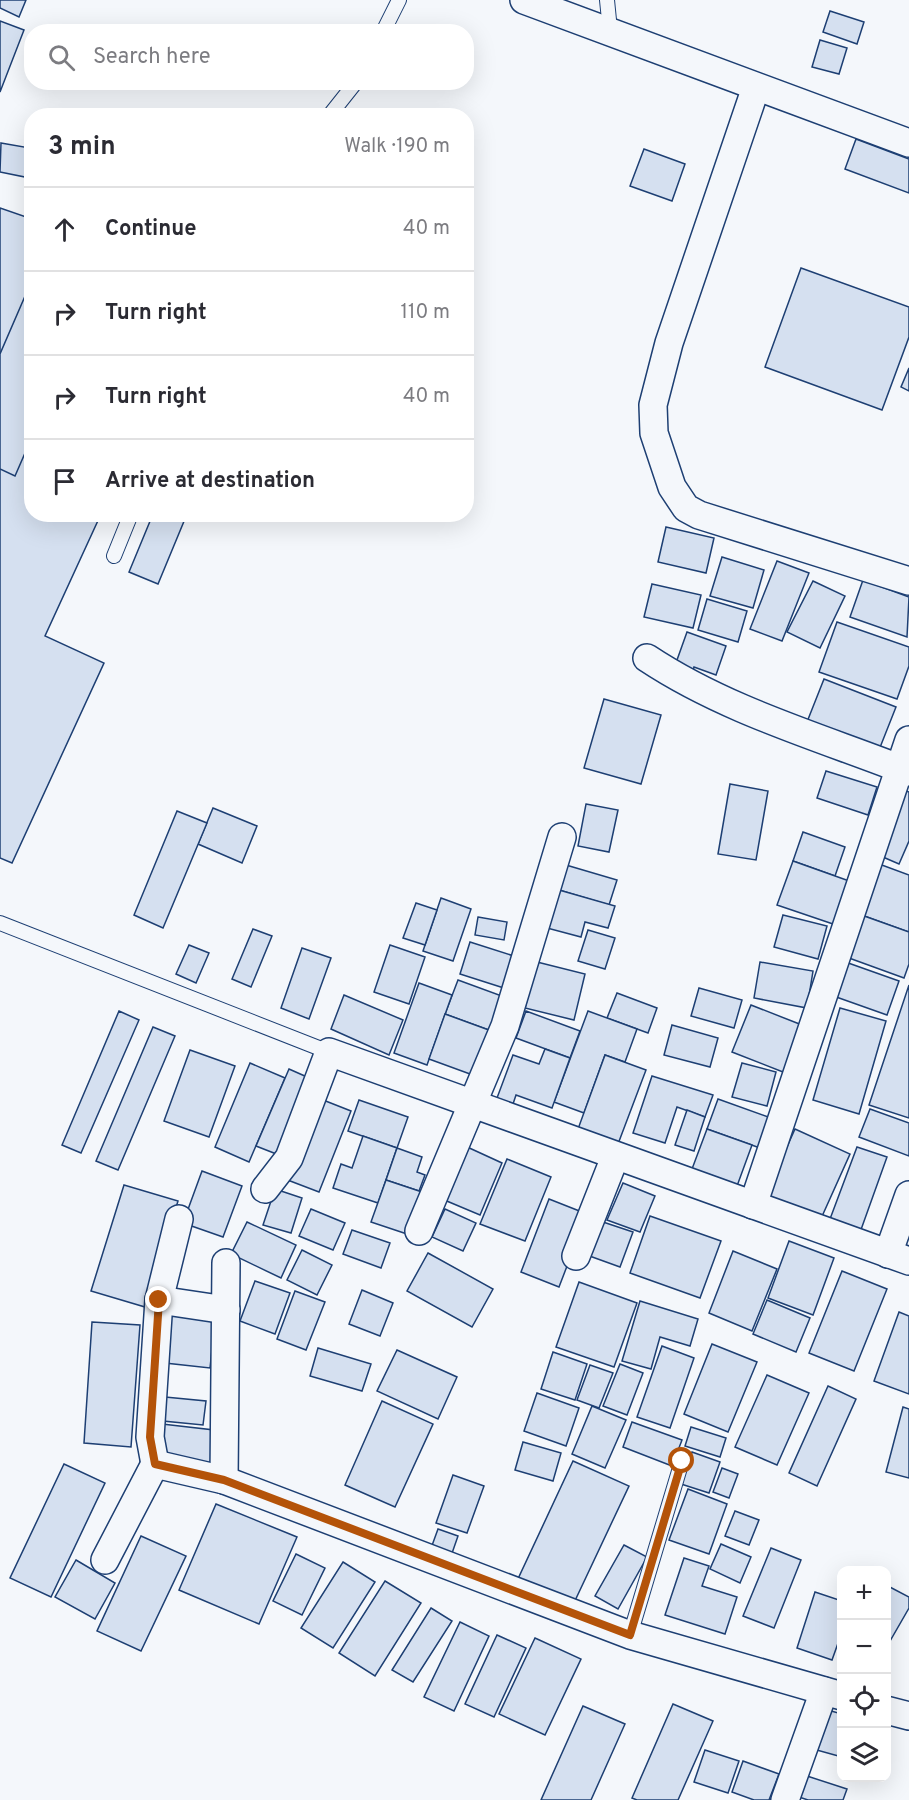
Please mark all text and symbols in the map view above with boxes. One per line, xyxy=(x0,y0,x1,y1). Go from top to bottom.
search box xyxy=(24,24,474,90)
icon: search xyxy=(45,41,78,74)
text: Search here xyxy=(93,44,211,71)
text: 3 min xyxy=(48,131,116,164)
text: Walk · 190 m xyxy=(344,134,450,160)
icon: ahead xyxy=(48,213,81,246)
text: Continue xyxy=(105,216,196,243)
text: 40 m xyxy=(403,216,450,242)
icon: right xyxy=(48,297,81,330)
text: Turn right xyxy=(105,300,207,327)
text: 110 m xyxy=(401,300,450,326)
icon: right xyxy=(48,381,81,414)
text: Turn right xyxy=(105,384,207,411)
text: 40 m xyxy=(403,384,450,410)
icon: arrive xyxy=(48,465,81,498)
text: Arrive at destination xyxy=(105,468,315,495)
route end xyxy=(145,1286,171,1312)
route start xyxy=(668,1447,694,1473)
map controls xyxy=(837,1566,891,1782)
button: + xyxy=(837,1566,891,1620)
button: − xyxy=(837,1620,891,1674)
button: locate xyxy=(837,1674,891,1728)
button: layers xyxy=(837,1728,891,1782)

